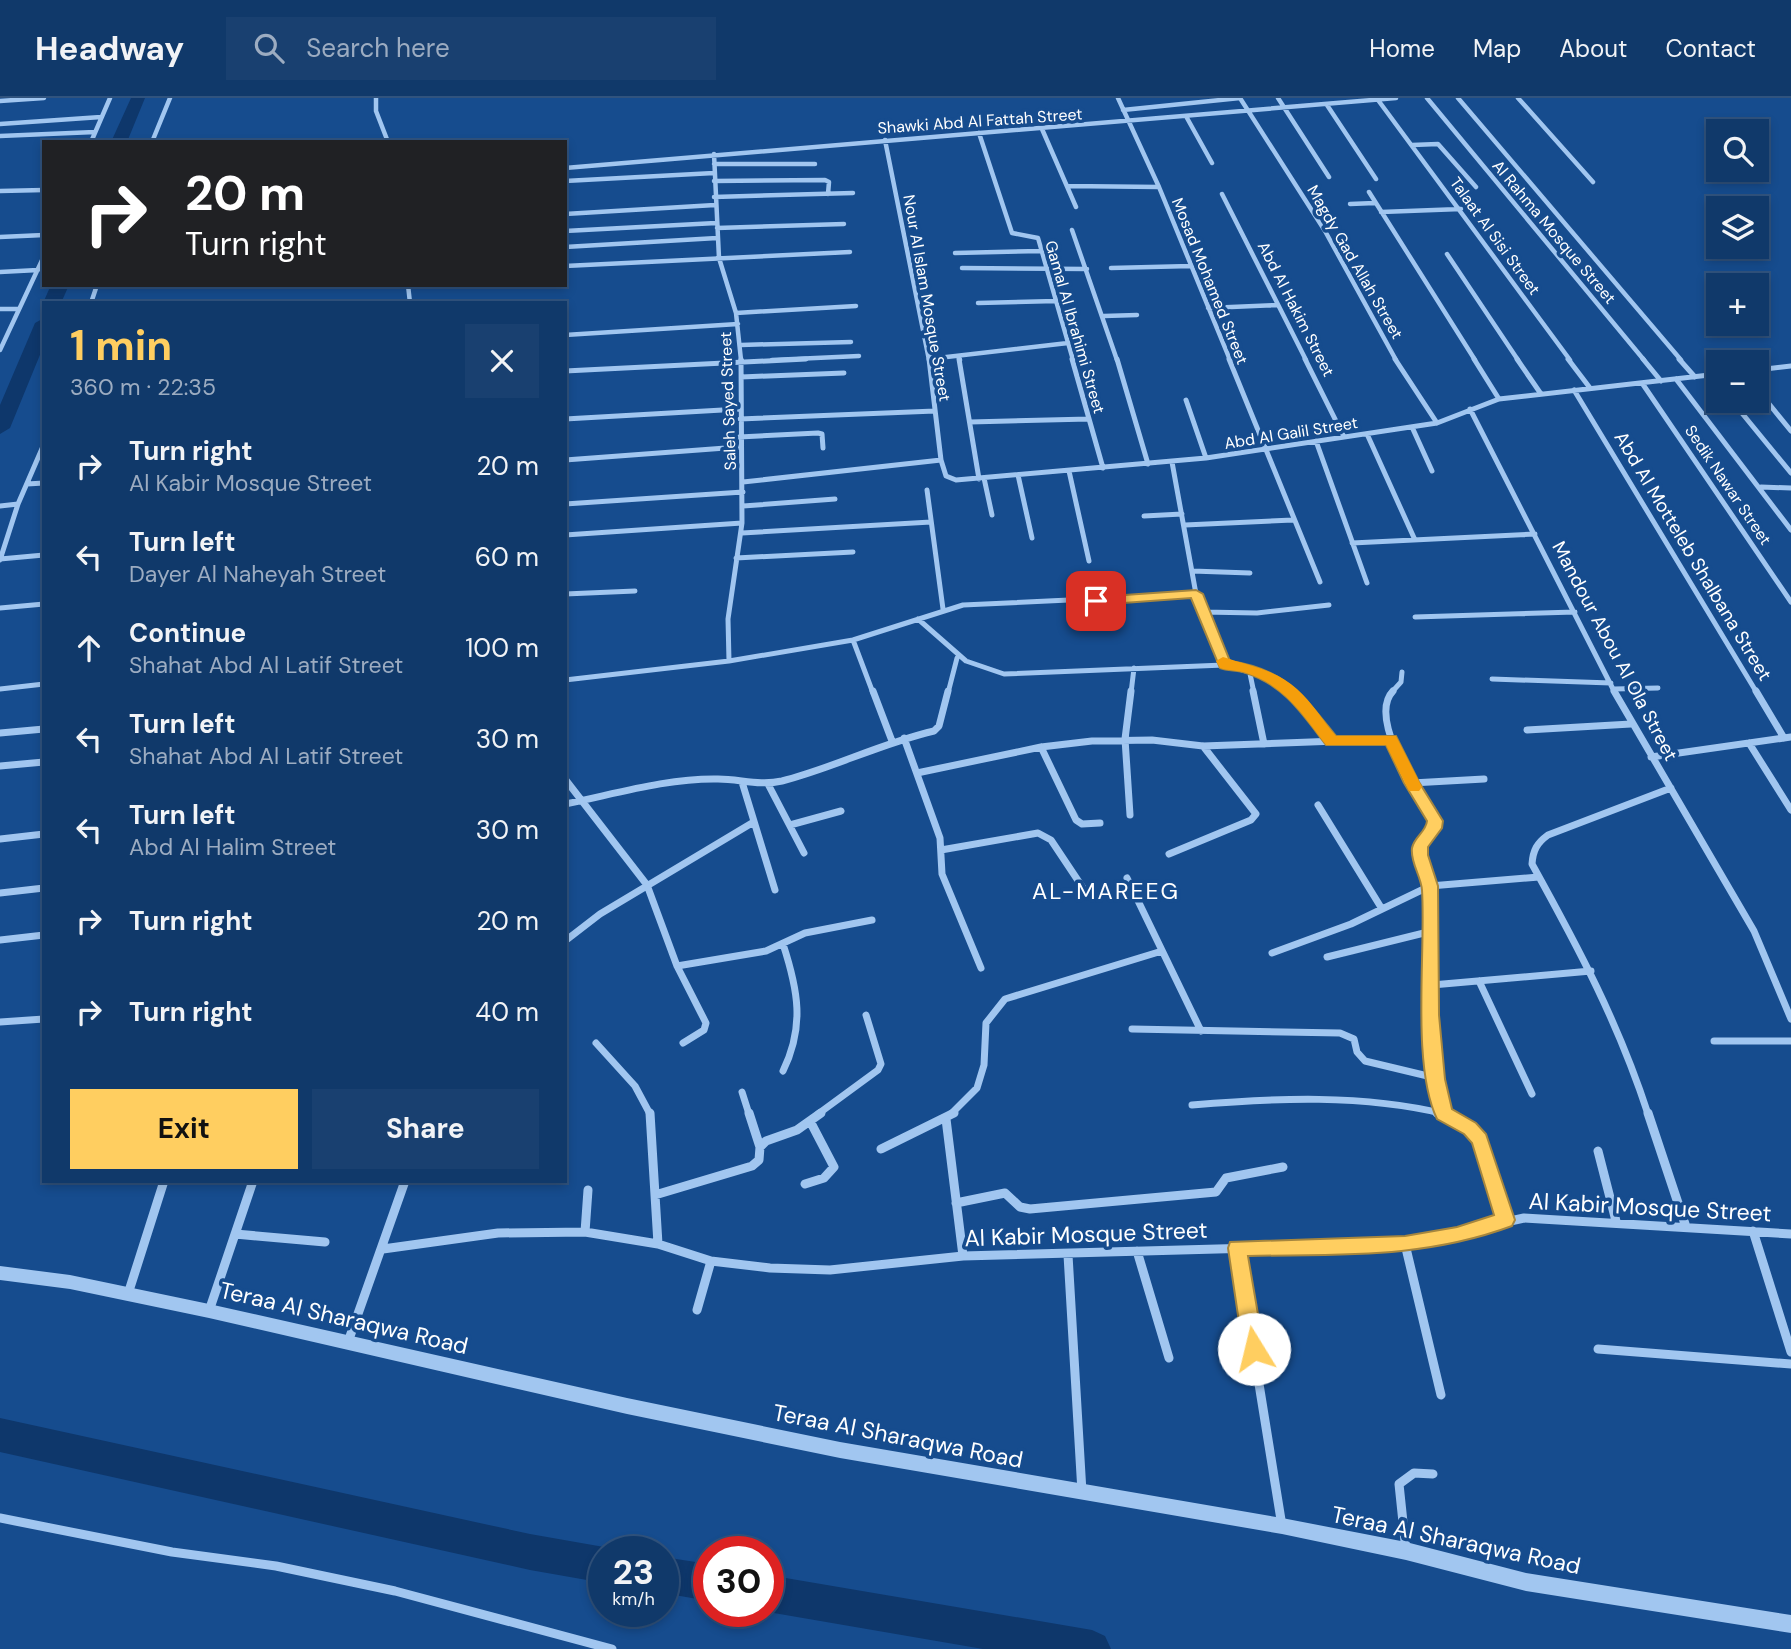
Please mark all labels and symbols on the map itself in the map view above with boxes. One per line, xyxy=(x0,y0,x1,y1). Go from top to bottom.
street label: Shawki Abd Al Fattah Street xyxy=(877,103,1083,139)
street label: Al Rahma Mosque Street xyxy=(1488,156,1620,308)
street label: Talaat Al Sisi Street xyxy=(1445,173,1545,299)
street label: Magdy Gad Allah Street xyxy=(1302,181,1408,343)
street label: Nour Al Islam Mosque Street xyxy=(898,193,956,403)
street label: Mosad Mohamed Street xyxy=(1167,195,1253,367)
street label: Gamal Al Ibrahimi Street xyxy=(1040,238,1110,416)
street label: Abd Al Hakim Street xyxy=(1253,238,1339,380)
street label: Saleh Sayed Street xyxy=(715,331,741,471)
street label: Abd Al Galil Street xyxy=(1223,412,1359,454)
street label: Sedik Nawar Street xyxy=(1680,421,1776,549)
street label: Abd Al Motteleb Shalbana Street xyxy=(1608,427,1778,685)
street label: Mandour Abou Al Ola Street xyxy=(1546,537,1684,765)
pin xyxy=(1066,571,1126,631)
district label: AL-MAREEG xyxy=(1032,876,1180,906)
street label: Al Kabir Mosque Street xyxy=(1528,1186,1772,1228)
street label: Al Kabir Mosque Street xyxy=(964,1215,1208,1253)
street label: Teraa Al Sharaqwa Road xyxy=(217,1275,471,1361)
position arrow xyxy=(1217,1312,1291,1386)
street label: Teraa Al Sharaqwa Road xyxy=(771,1397,1025,1475)
street label: Teraa Al Sharaqwa Road xyxy=(1329,1499,1583,1581)
speed limit sign: 30 xyxy=(693,1536,784,1627)

